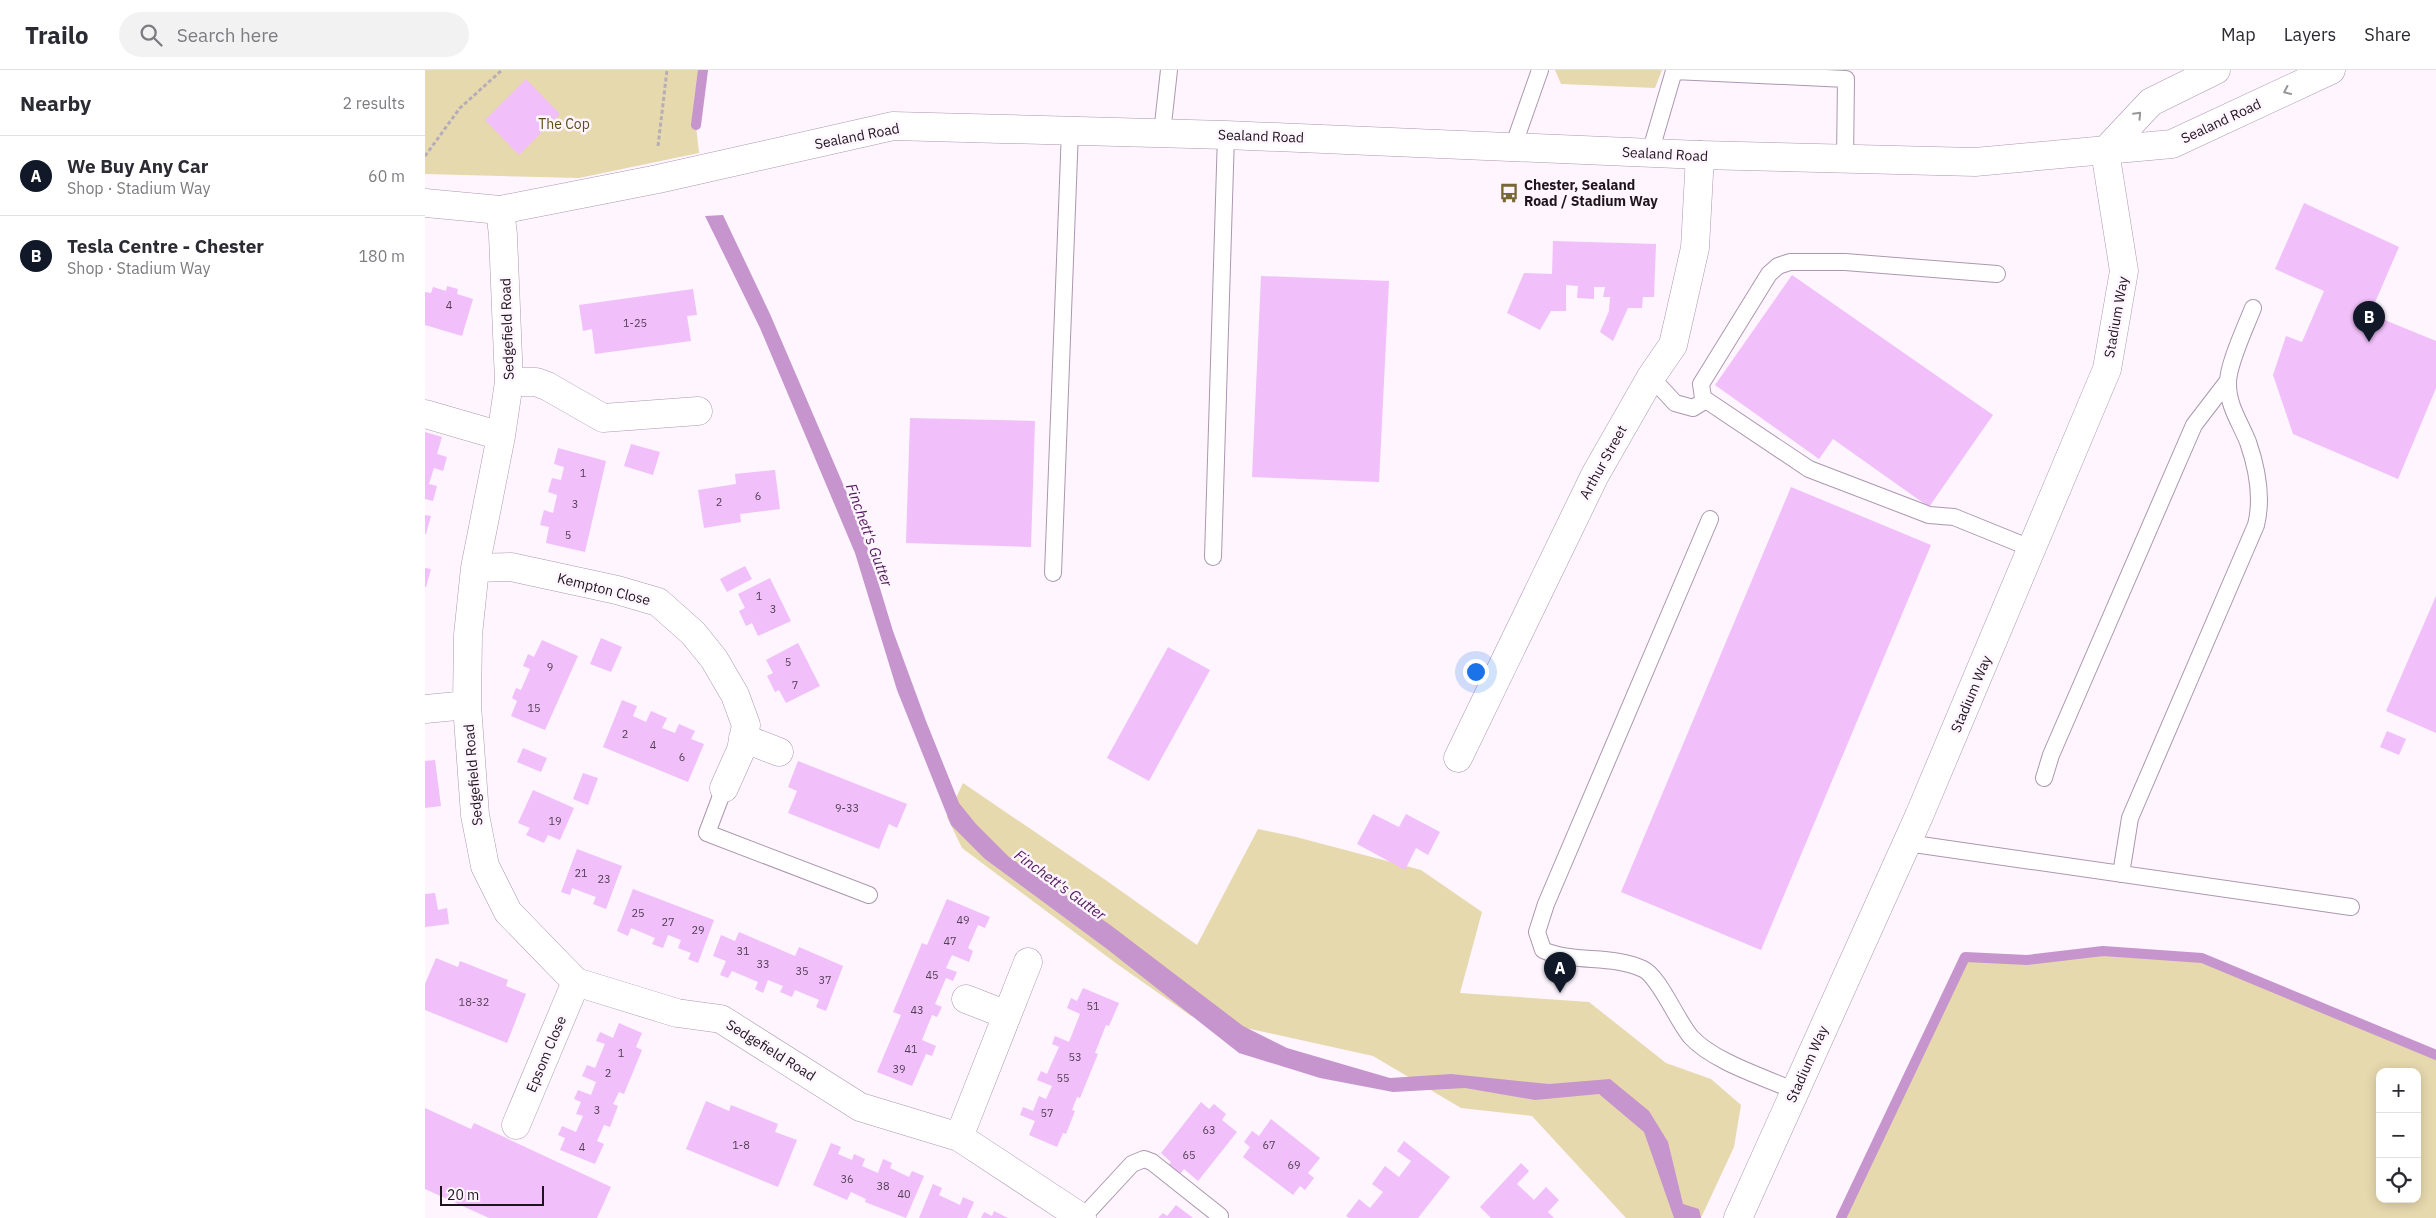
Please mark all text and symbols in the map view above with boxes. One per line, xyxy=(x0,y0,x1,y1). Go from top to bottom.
search box xyxy=(119,12,469,57)
text: Trailo xyxy=(25,19,89,51)
icon: search xyxy=(137,21,165,49)
text: Search here xyxy=(177,23,278,47)
text: Map xyxy=(2221,23,2256,46)
text: Layers xyxy=(2284,23,2336,46)
text: Share xyxy=(2364,23,2411,46)
one-way arrow xyxy=(2283,84,2292,95)
text: Nearby xyxy=(20,89,91,117)
text: 2 results xyxy=(342,93,405,113)
street label: Sealand Road xyxy=(2178,95,2264,147)
one-way arrow xyxy=(2132,112,2141,121)
park label: The Cop xyxy=(538,115,590,133)
street label: Sealand Road xyxy=(813,119,901,153)
street label: Sealand Road xyxy=(1218,126,1304,146)
street label: Sealand Road xyxy=(1622,143,1708,165)
text: We Buy Any Car xyxy=(67,154,208,178)
text: A xyxy=(31,166,41,186)
text: 60 m xyxy=(368,166,405,186)
place label: Chester, Sealand Road / Stadium Way xyxy=(1524,176,1658,210)
text: Shop · Stadium Way xyxy=(67,178,211,198)
bus stop icon: Chester, Sealand Road / Stadium Way xyxy=(1498,182,1520,204)
text: Tesla Centre - Chester xyxy=(67,234,264,258)
text: B xyxy=(31,246,41,266)
text: 180 m xyxy=(358,246,405,266)
text: Shop · Stadium Way xyxy=(67,258,211,278)
street label: Stadium Way xyxy=(2100,275,2132,359)
street label: Sedgefield Road xyxy=(496,278,518,380)
house number: 4 xyxy=(446,298,453,312)
pin: B xyxy=(2353,301,2385,342)
house number: 1-25 xyxy=(623,316,647,330)
street label: Arthur Street xyxy=(1575,422,1631,502)
house number: 1 xyxy=(580,466,587,480)
water label: Finchett's Gutter xyxy=(842,481,897,590)
house number: 6 xyxy=(755,489,761,503)
house number: 2 xyxy=(716,495,722,509)
house number: 3 xyxy=(572,497,578,511)
house number: 5 xyxy=(565,528,571,542)
street label: Kempton Close xyxy=(556,569,653,609)
house number: 1 xyxy=(756,589,763,603)
house number: 3 xyxy=(770,602,776,616)
street label: Stadium Way xyxy=(1947,653,1995,735)
house number: 5 xyxy=(785,655,791,669)
your location xyxy=(1463,659,1489,685)
house number: 9 xyxy=(547,660,553,674)
house number: 7 xyxy=(792,678,798,692)
house number: 15 xyxy=(527,701,541,715)
street label: Sedgefield Road xyxy=(460,723,486,827)
house number: 2 xyxy=(622,727,628,741)
house number: 4 xyxy=(650,738,657,752)
house number: 6 xyxy=(679,750,685,764)
house number: 9-33 xyxy=(835,801,859,815)
house number: 19 xyxy=(548,814,562,828)
water label: Finchett's Gutter xyxy=(1011,845,1110,924)
house number: 21 xyxy=(574,866,588,880)
house number: 23 xyxy=(597,872,611,886)
house number: 25 xyxy=(631,906,645,920)
house number: 49 xyxy=(956,913,970,927)
house number: 27 xyxy=(661,915,675,929)
house number: 29 xyxy=(691,923,705,937)
house number: 47 xyxy=(943,934,957,948)
house number: 31 xyxy=(736,944,750,958)
pin: A xyxy=(1544,952,1576,993)
house number: 33 xyxy=(756,957,770,971)
house number: 35 xyxy=(795,964,809,978)
house number: 45 xyxy=(925,968,939,982)
house number: 37 xyxy=(818,973,832,987)
house number: 18-32 xyxy=(459,995,489,1009)
house number: 51 xyxy=(1086,999,1100,1013)
house number: 43 xyxy=(910,1003,924,1017)
street label: Epsom Close xyxy=(522,1013,570,1095)
street label: Sedgefield Road xyxy=(723,1015,819,1085)
street label: Stadium Way xyxy=(1782,1023,1832,1105)
house number: 41 xyxy=(904,1042,918,1056)
house number: 1 xyxy=(618,1046,625,1060)
house number: 53 xyxy=(1068,1050,1082,1064)
house number: 39 xyxy=(892,1062,906,1076)
house number: 2 xyxy=(605,1066,611,1080)
map controls xyxy=(2376,1068,2421,1203)
button: + xyxy=(2376,1068,2421,1113)
house number: 55 xyxy=(1056,1071,1070,1085)
house number: 3 xyxy=(594,1103,600,1117)
house number: 57 xyxy=(1040,1106,1054,1120)
button: − xyxy=(2376,1113,2421,1158)
house number: 63 xyxy=(1202,1123,1216,1137)
house number: 1-8 xyxy=(732,1138,750,1152)
house number: 67 xyxy=(1262,1138,1276,1152)
house number: 4 xyxy=(579,1140,586,1154)
house number: 65 xyxy=(1182,1148,1196,1162)
house number: 69 xyxy=(1287,1158,1301,1172)
button: locate xyxy=(2376,1158,2421,1203)
house number: 36 xyxy=(840,1172,854,1186)
house number: 38 xyxy=(876,1179,890,1193)
scale bar xyxy=(440,1183,544,1206)
text: 20 m xyxy=(447,1186,479,1204)
house number: 40 xyxy=(897,1187,911,1201)

